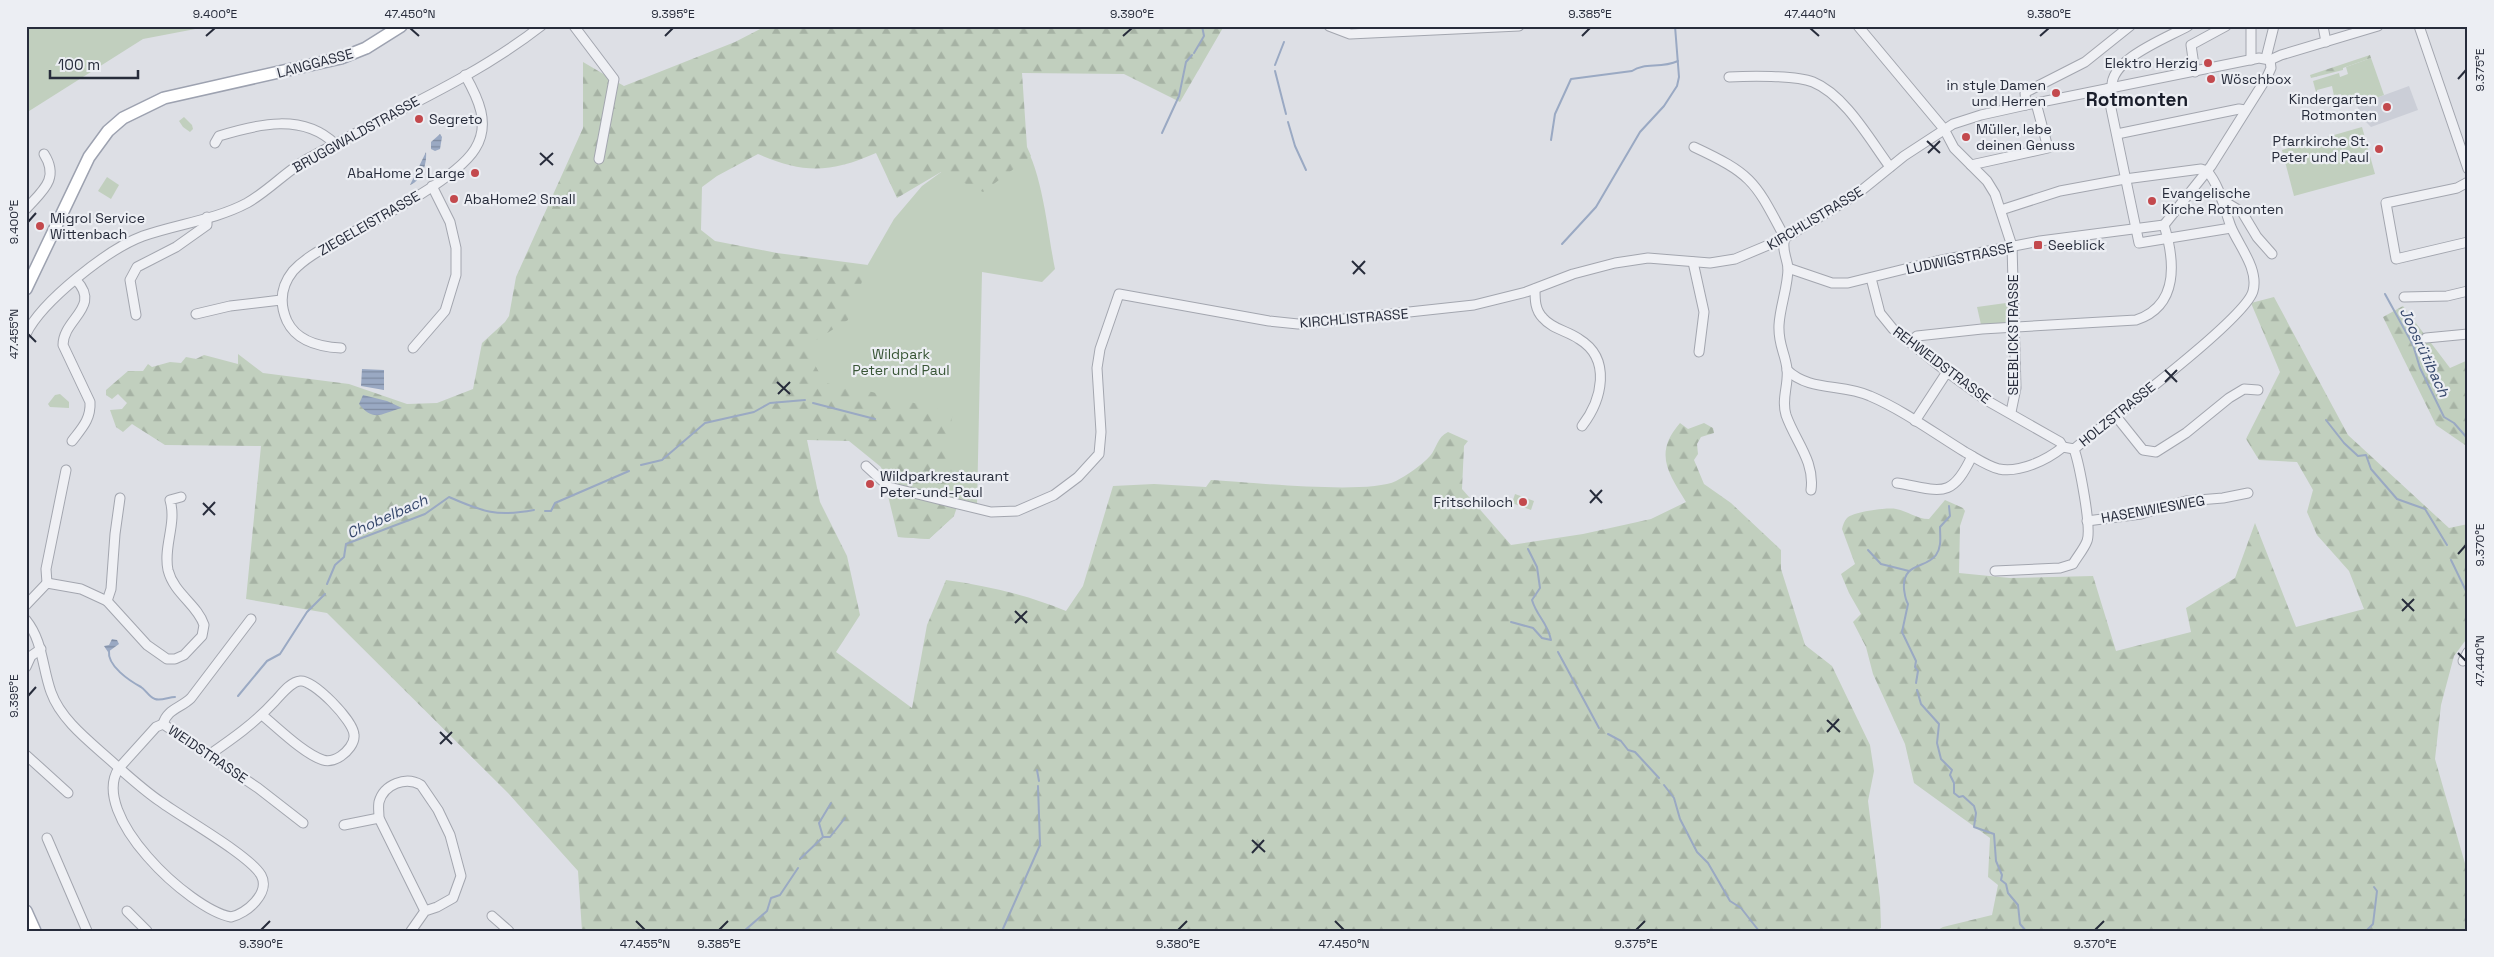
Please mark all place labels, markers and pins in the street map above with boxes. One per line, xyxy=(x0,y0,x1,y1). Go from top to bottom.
place label: Elektro Herzig xyxy=(2105,54,2198,72)
marker: Elektro Herzig xyxy=(2202,57,2214,69)
place label: Wöschbox xyxy=(2221,70,2292,88)
marker: Wöschbox xyxy=(2205,73,2217,85)
place label: in style Damen und Herren xyxy=(1947,76,2046,110)
marker: in style Damen und Herren xyxy=(2050,87,2062,99)
place label: Kindergarten Rotmonten xyxy=(2289,90,2377,124)
marker: Kindergarten Rotmonten xyxy=(2381,101,2393,113)
place label: Segreto xyxy=(429,110,483,128)
marker: Segreto xyxy=(413,113,425,125)
place label: Müller, lebe deinen Genuss xyxy=(1976,120,2075,154)
marker: Müller, lebe deinen Genuss xyxy=(1960,131,1972,143)
place label: Pfarrkirche St. Peter und Paul xyxy=(2272,132,2369,166)
marker: Pfarrkirche St. Peter und Paul xyxy=(2373,143,2385,155)
place label: AbaHome 2 Large xyxy=(347,164,465,182)
marker: AbaHome 2 Large xyxy=(469,167,481,179)
place label: Evangelische Kirche Rotmonten xyxy=(2162,184,2284,218)
place label: AbaHome2 Small xyxy=(464,190,576,208)
marker: AbaHome2 Small xyxy=(448,193,460,205)
marker: Evangelische Kirche Rotmonten xyxy=(2146,195,2158,207)
place label: Migrol Service Wittenbach xyxy=(50,209,145,243)
marker: Migrol Service Wittenbach xyxy=(34,220,46,232)
place label: Seeblick xyxy=(2048,236,2105,254)
marker: Seeblick xyxy=(2032,239,2044,251)
place label: Wildparkrestaurant Peter-und-Paul xyxy=(880,467,1009,501)
marker: Wildparkrestaurant Peter-und-Paul xyxy=(864,478,876,490)
place label: Fritschiloch xyxy=(1433,493,1513,511)
marker: Fritschiloch xyxy=(1517,496,1529,508)

